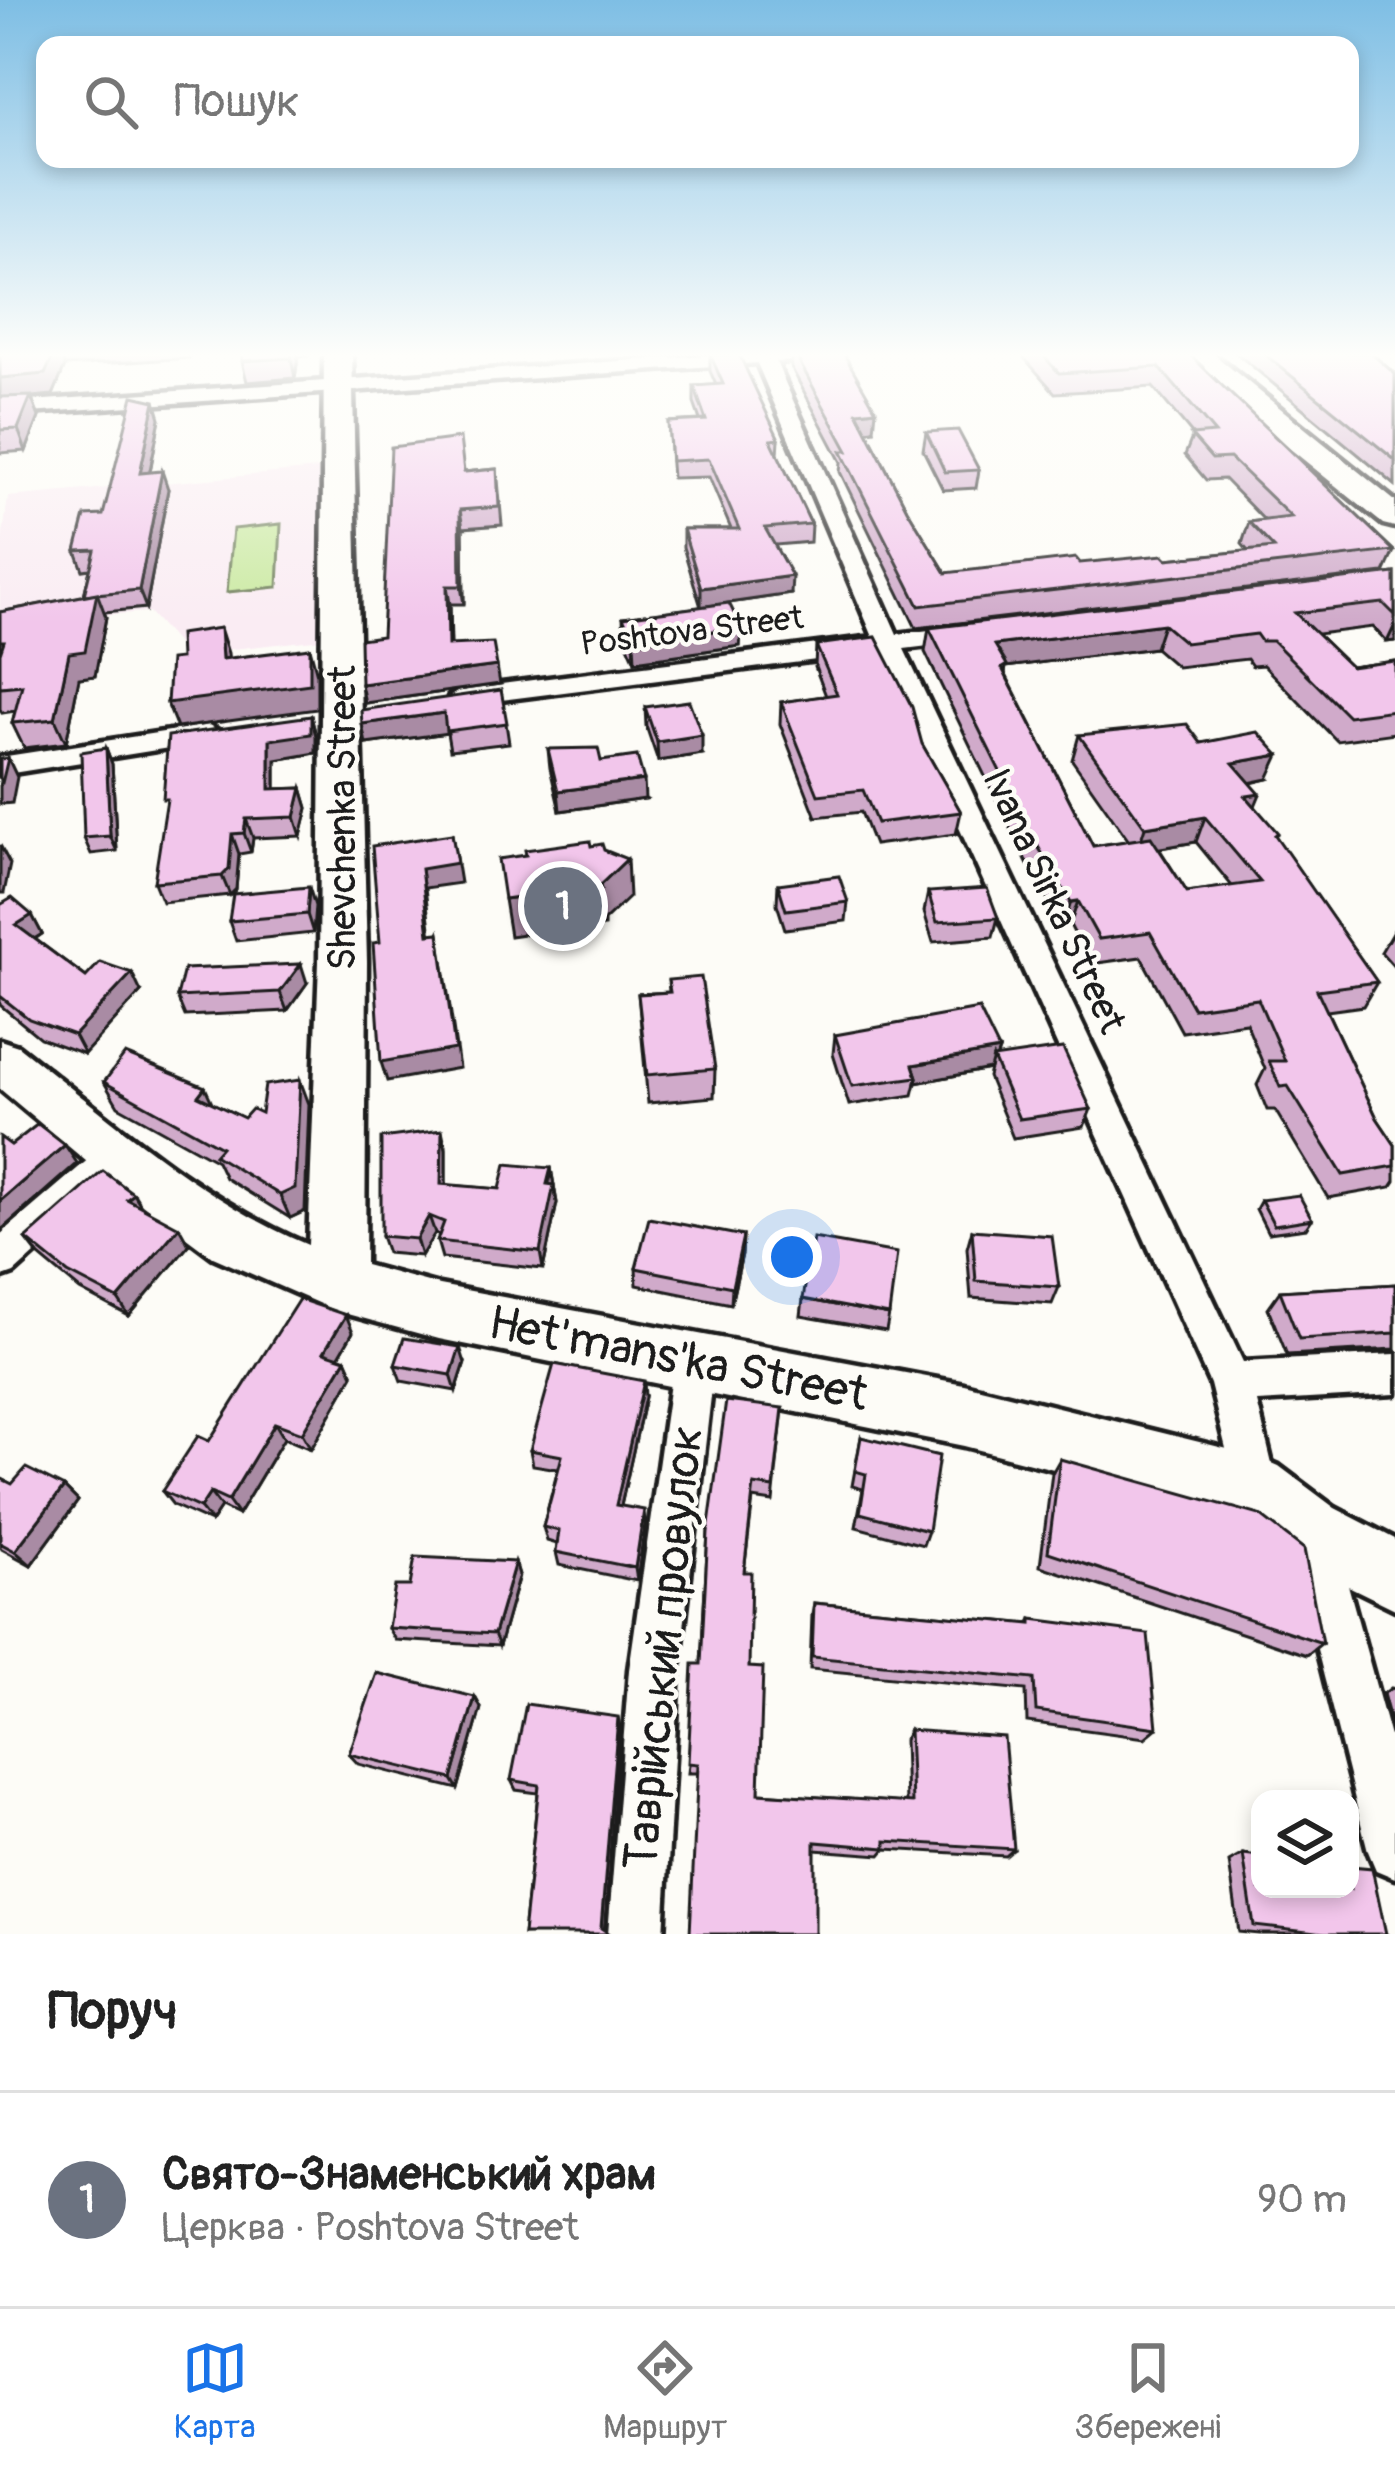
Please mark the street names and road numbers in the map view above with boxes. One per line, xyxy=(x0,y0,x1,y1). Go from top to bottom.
street label: Poshtova Street xyxy=(578,597,806,665)
street label: Shevchenka Street xyxy=(318,665,367,971)
street label: Ivana Sirka Street xyxy=(971,761,1137,1041)
street label: Het'mans'ka Street xyxy=(484,1293,873,1425)
street label: Таврійський провулок xyxy=(611,1423,717,1873)

